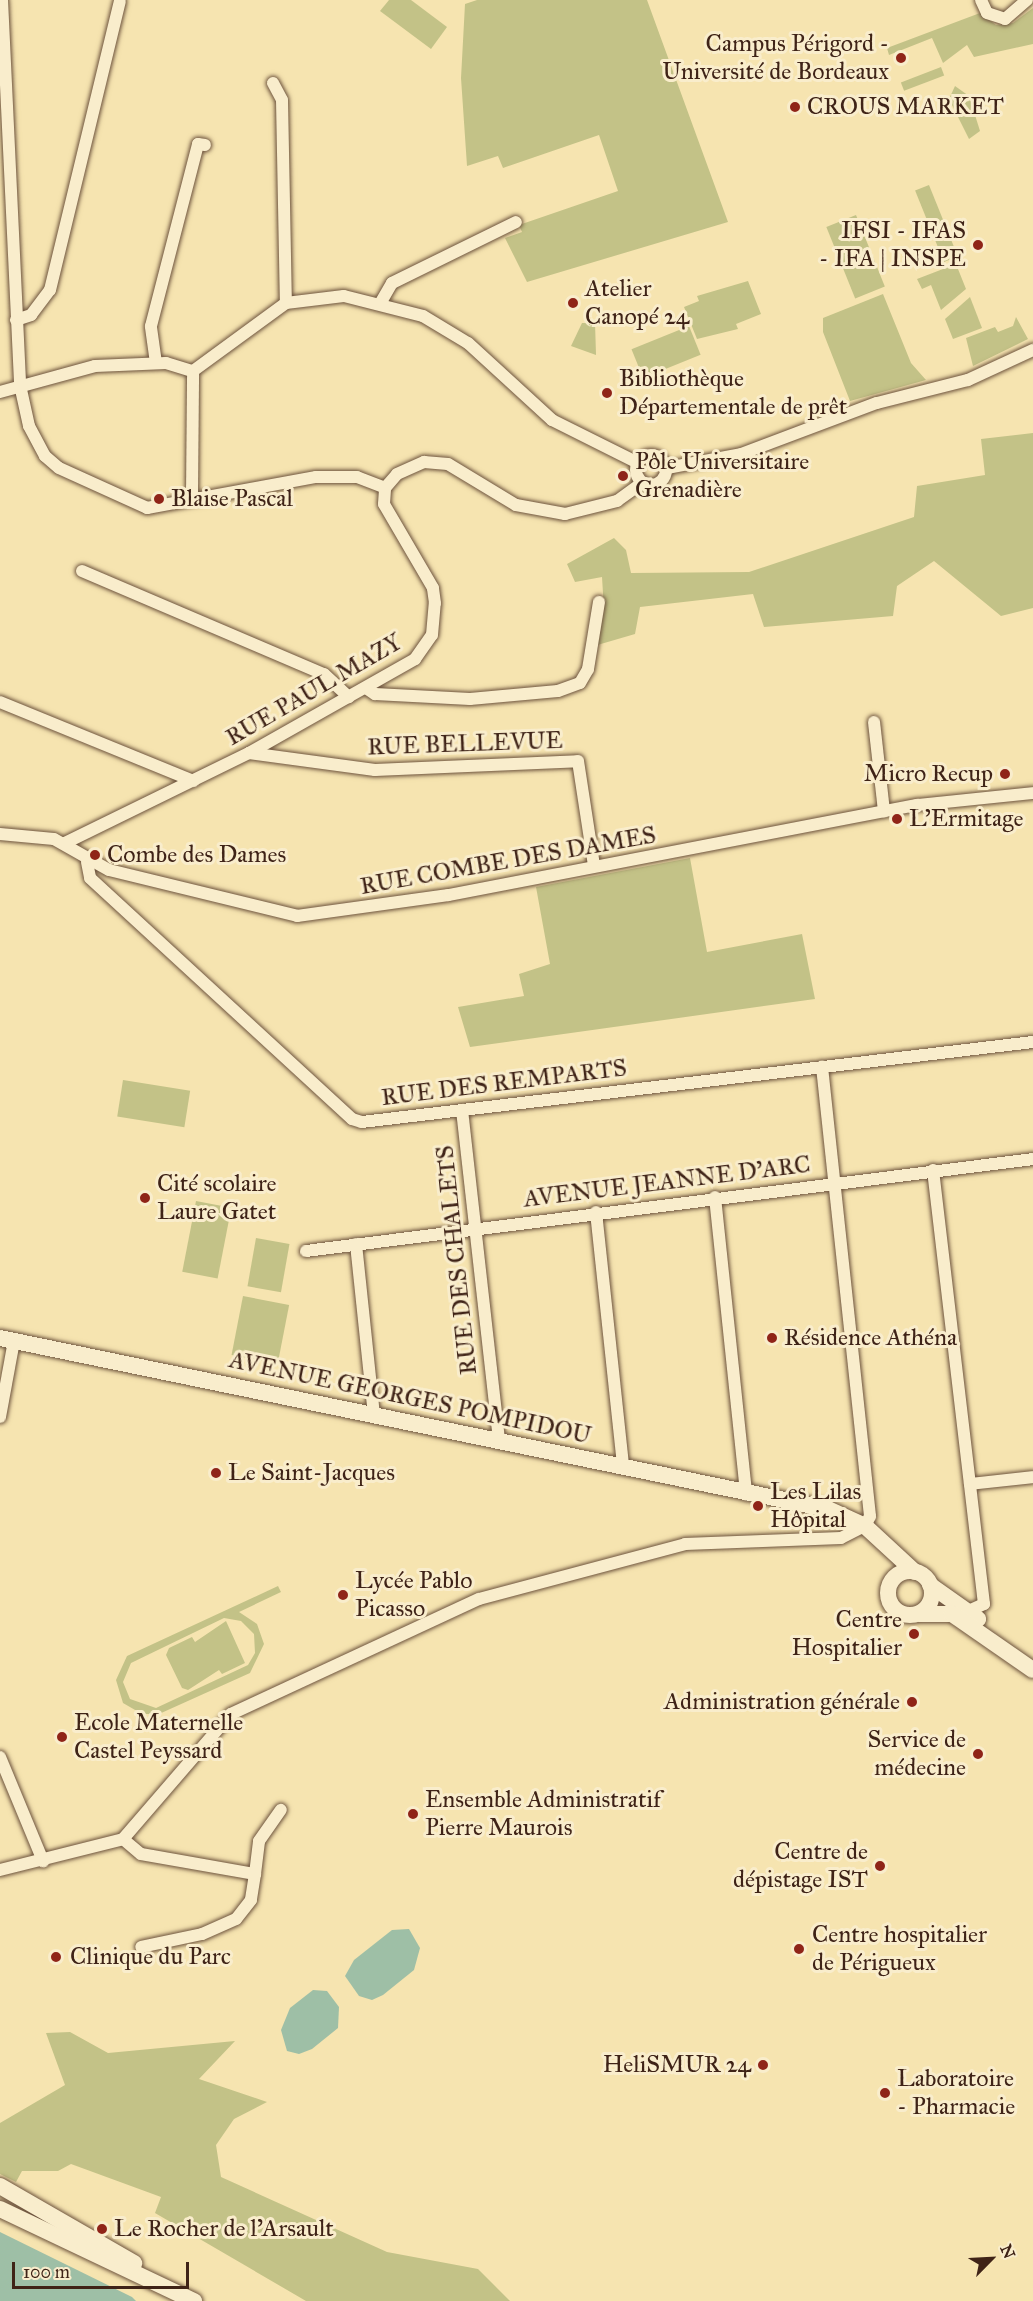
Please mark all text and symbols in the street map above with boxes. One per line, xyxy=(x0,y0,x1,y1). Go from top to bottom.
place label: Campus Périgord - Université de Bordeaux xyxy=(662,30,889,86)
marker: Campus Périgord - Université de Bordeaux xyxy=(894,51,908,65)
place label: CROUS MARKET xyxy=(807,93,1004,121)
marker: CROUS MARKET xyxy=(788,100,802,114)
place label: IFSI - IFAS - IFA | INSPE xyxy=(819,217,966,273)
marker: IFSI - IFAS - IFA | INSPE xyxy=(971,238,985,252)
place label: Atelier Canopé 24 xyxy=(585,275,689,331)
marker: Atelier Canopé 24 xyxy=(566,296,580,310)
place label: Bibliothèque Départementale de prêt xyxy=(619,365,847,421)
marker: Bibliothèque Départementale de prêt xyxy=(600,386,614,400)
place label: Pôle Universitaire Grenadière xyxy=(635,448,809,504)
marker: Pôle Universitaire Grenadière xyxy=(616,469,630,483)
place label: Blaise Pascal xyxy=(171,485,293,513)
marker: Blaise Pascal xyxy=(152,492,166,506)
street label: RUE PAUL MAZY xyxy=(221,628,407,752)
street label: RUE BELLEVUE xyxy=(367,726,563,762)
place label: Micro Recup xyxy=(864,760,993,788)
marker: Micro Recup xyxy=(998,767,1012,781)
place label: L'Ermitage xyxy=(909,805,1023,833)
marker: L'Ermitage xyxy=(890,812,904,826)
street label: RUE COMBE DES DAMES xyxy=(358,821,658,901)
place label: Combe des Dames xyxy=(107,841,286,869)
marker: Combe des Dames xyxy=(88,848,102,862)
street label: RUE DES REMPARTS xyxy=(380,1054,628,1112)
street label: RUE DES CHALETS xyxy=(431,1144,483,1376)
street label: AVENUE JEANNE D'ARC xyxy=(522,1150,812,1214)
place label: Cité scolaire Laure Gatet xyxy=(157,1170,277,1226)
marker: Cité scolaire Laure Gatet xyxy=(138,1191,152,1205)
place label: Résidence Athéna xyxy=(784,1324,957,1352)
marker: Résidence Athéna xyxy=(765,1331,779,1345)
street label: AVENUE GEORGES POMPIDOU xyxy=(226,1346,594,1450)
place label: Le Saint-Jacques xyxy=(228,1459,395,1487)
marker: Le Saint-Jacques xyxy=(209,1466,223,1480)
place label: Les Lilas Hôpital xyxy=(770,1478,861,1534)
marker: Les Lilas Hôpital xyxy=(751,1499,765,1513)
place label: Lycée Pablo Picasso xyxy=(355,1567,472,1623)
marker: Lycée Pablo Picasso xyxy=(336,1588,350,1602)
place label: Centre Hospitalier xyxy=(791,1606,902,1662)
marker: Centre Hospitalier xyxy=(907,1627,921,1641)
place label: Administration générale xyxy=(664,1688,900,1716)
marker: Administration générale xyxy=(905,1695,919,1709)
place label: Ecole Maternelle Castel Peyssard xyxy=(74,1709,243,1765)
place label: Service de médecine xyxy=(867,1726,966,1782)
marker: Ecole Maternelle Castel Peyssard xyxy=(55,1730,69,1744)
marker: Service de médecine xyxy=(971,1747,985,1761)
place label: Ensemble Administratif Pierre Maurois xyxy=(425,1786,661,1842)
marker: Ensemble Administratif Pierre Maurois xyxy=(406,1807,420,1821)
place label: Centre de dépistage IST xyxy=(733,1838,868,1894)
marker: Centre de dépistage IST xyxy=(873,1859,887,1873)
place label: Centre hospitalier de Périgueux xyxy=(812,1921,987,1977)
marker: Centre hospitalier de Périgueux xyxy=(790,1940,808,1958)
place label: Clinique du Parc xyxy=(70,1943,231,1971)
marker: Clinique du Parc xyxy=(47,1948,65,1966)
place label: HeliSMUR 24 xyxy=(603,2051,751,2079)
marker: HeliSMUR 24 xyxy=(756,2058,770,2072)
place label: Laboratoire - Pharmacie xyxy=(897,2065,1015,2121)
marker: Laboratoire - Pharmacie xyxy=(878,2086,892,2100)
place label: Le Rocher de l'Arsault xyxy=(114,2215,334,2243)
marker: Le Rocher de l'Arsault xyxy=(95,2222,109,2236)
north arrow xyxy=(961,2229,1021,2289)
text: N xyxy=(996,2241,1019,2262)
scale bar xyxy=(15,2250,192,2288)
text: 100 m xyxy=(23,2261,70,2283)

